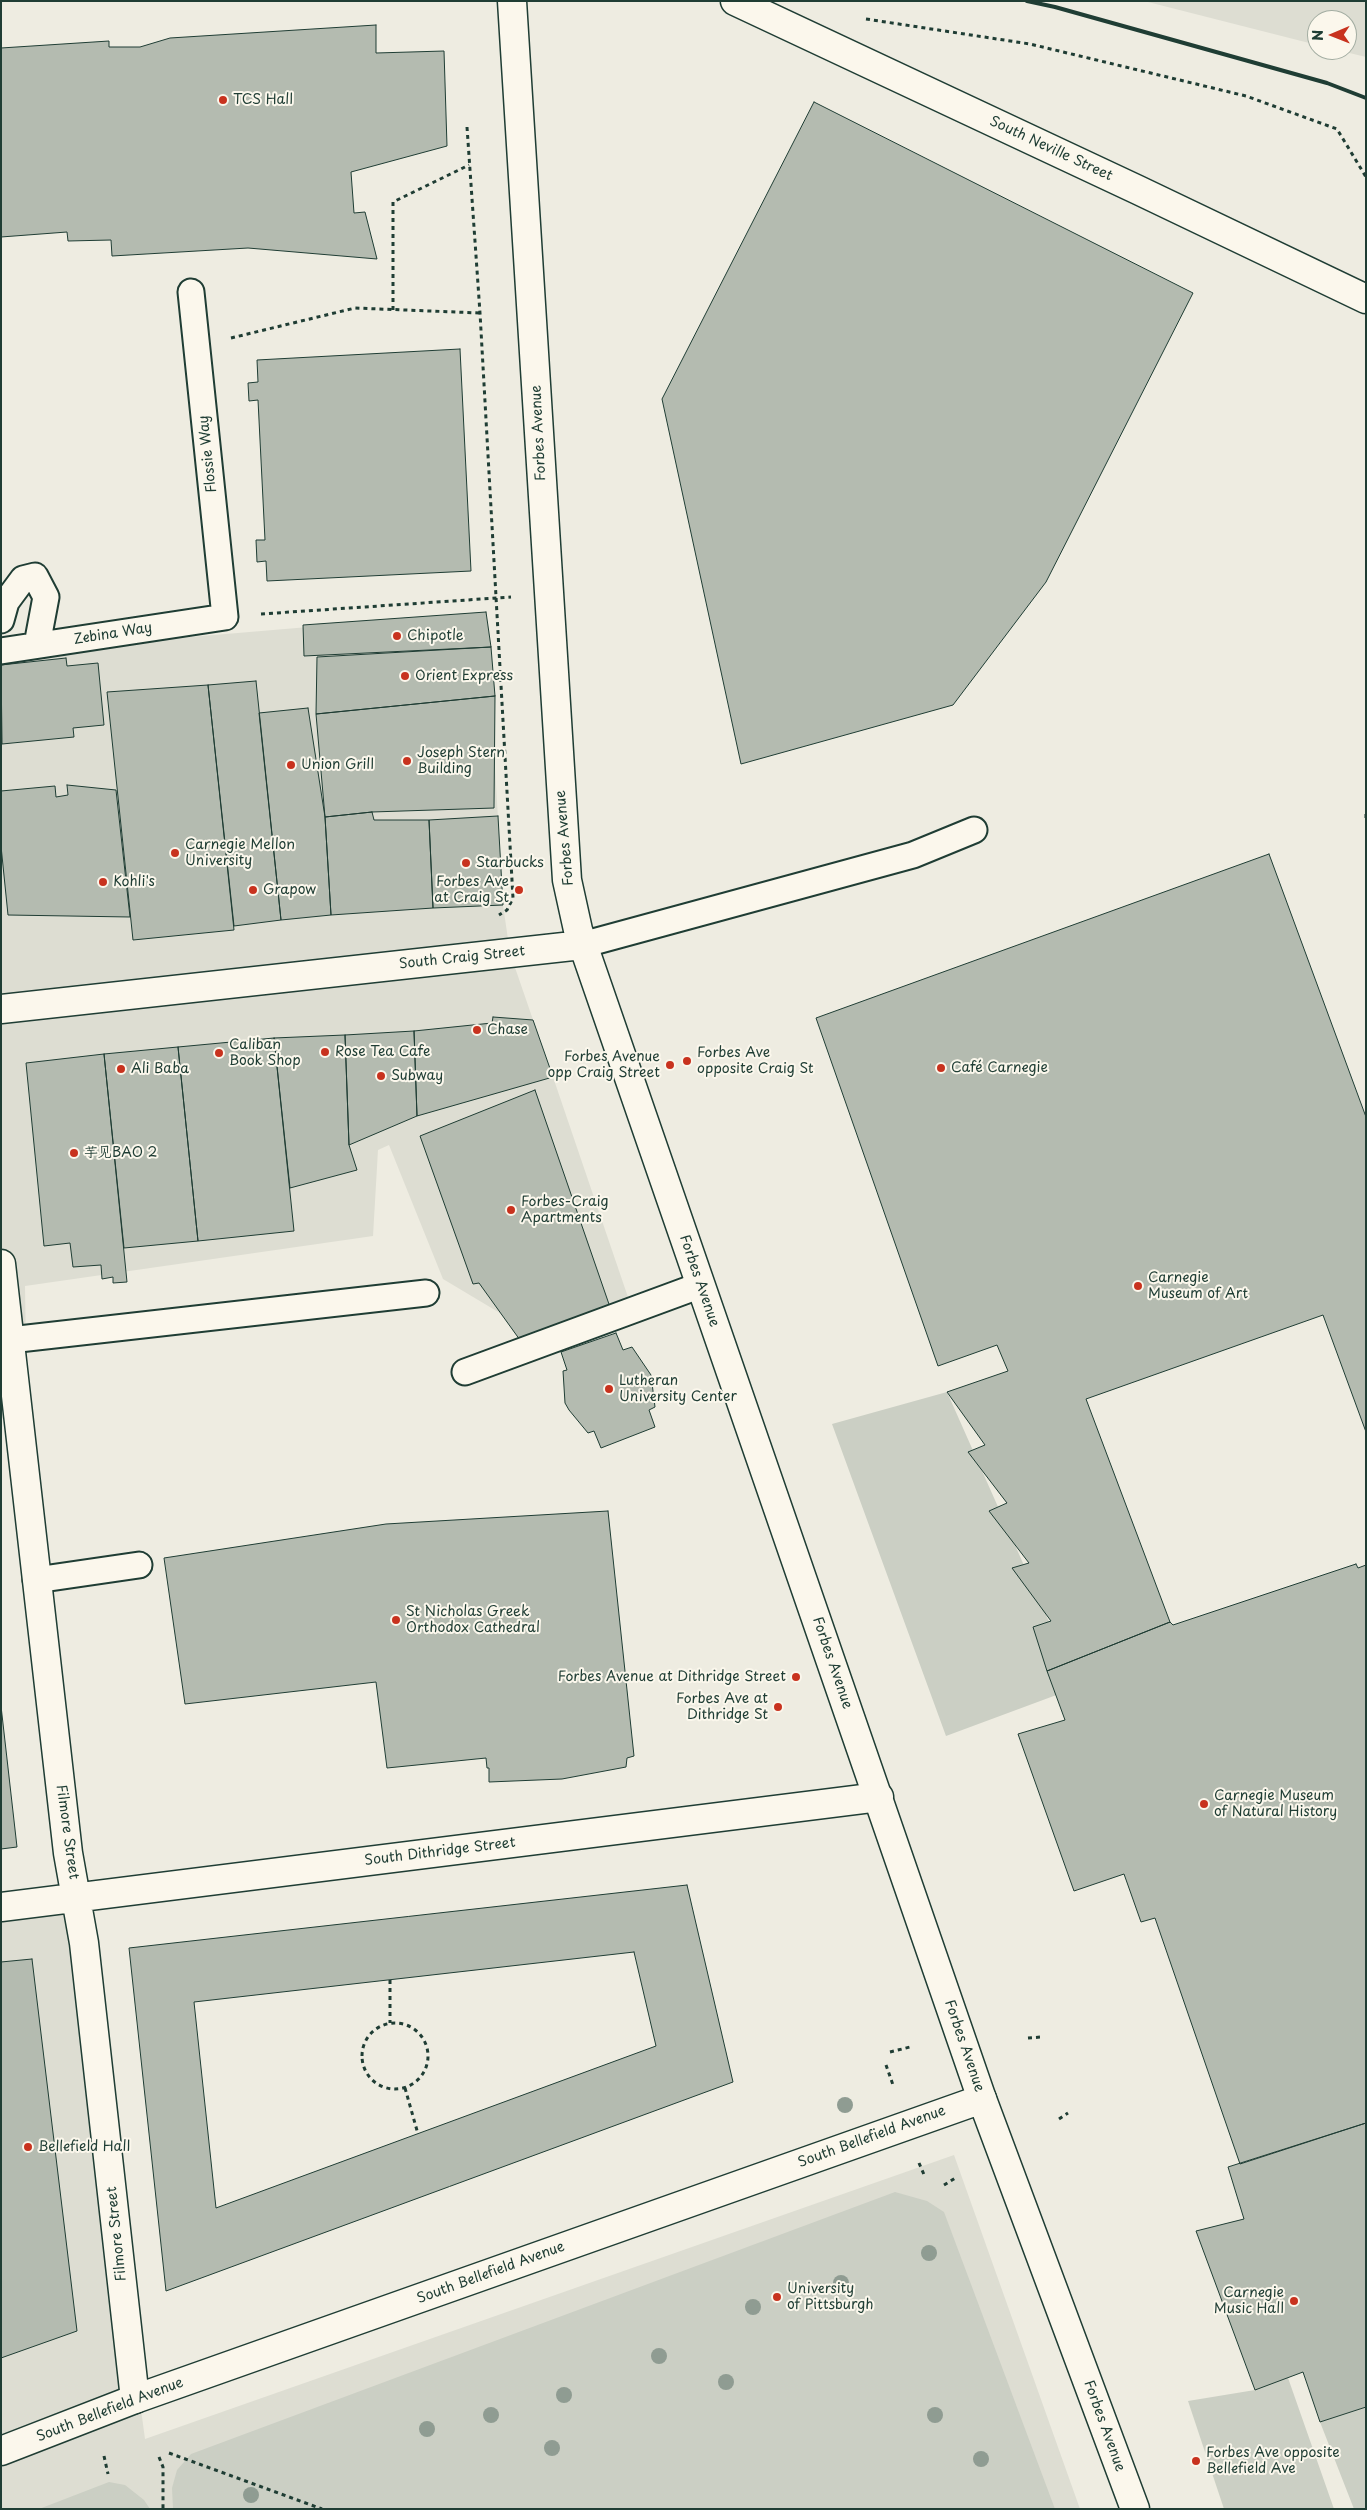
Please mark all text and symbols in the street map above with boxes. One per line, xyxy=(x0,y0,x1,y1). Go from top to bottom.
north arrow xyxy=(1307,10,1357,60)
text: N xyxy=(1307,30,1328,41)
place label: TCS Hall xyxy=(233,92,293,108)
marker: TCS Hall xyxy=(217,94,229,106)
street label: South Neville Street xyxy=(987,113,1115,185)
street label: Forbes Avenue xyxy=(528,385,550,481)
street label: Flossie Way xyxy=(196,414,220,494)
street label: Zebina Way xyxy=(73,620,153,648)
place label: Chipotle xyxy=(407,628,464,644)
marker: Chipotle xyxy=(391,630,403,642)
place label: Orient Express xyxy=(415,668,513,684)
marker: Orient Express xyxy=(399,670,411,682)
place label: Joseph Stern Building xyxy=(417,745,505,778)
marker: Joseph Stern Building xyxy=(401,755,413,767)
place label: Union Grill xyxy=(301,757,374,773)
marker: Union Grill xyxy=(285,759,297,771)
street label: Forbes Avenue xyxy=(552,789,578,887)
place label: Carnegie Mellon University xyxy=(185,837,295,870)
marker: Carnegie Mellon University xyxy=(169,847,181,859)
place label: Starbucks xyxy=(476,855,544,871)
marker: Starbucks xyxy=(460,857,472,869)
place label: Kohli's xyxy=(113,874,155,890)
place label: Forbes Ave at Craig St xyxy=(434,874,509,906)
marker: Kohli's xyxy=(97,876,109,888)
place label: Grapow xyxy=(263,882,316,898)
marker: Grapow xyxy=(247,884,259,896)
marker: Forbes Ave at Craig St xyxy=(513,884,525,896)
street label: South Craig Street xyxy=(398,943,526,973)
place label: Chase xyxy=(487,1022,528,1038)
marker: Chase xyxy=(471,1024,483,1036)
place label: Caliban Book Shop xyxy=(229,1037,301,1070)
place label: Rose Tea Cafe xyxy=(335,1044,430,1060)
place label: Forbes Ave opposite Craig St xyxy=(697,1045,813,1078)
marker: Rose Tea Cafe xyxy=(319,1046,331,1058)
marker: Caliban Book Shop xyxy=(213,1047,225,1059)
place label: Forbes Avenue opp Craig Street xyxy=(547,1049,660,1082)
marker: Forbes Ave opposite Craig St xyxy=(681,1055,693,1067)
marker: Forbes Avenue opp Craig Street xyxy=(664,1059,676,1071)
place label: Café Carnegie xyxy=(951,1060,1048,1076)
place label: Ali Baba xyxy=(131,1061,189,1077)
marker: Café Carnegie xyxy=(935,1062,947,1074)
marker: Ali Baba xyxy=(115,1063,127,1075)
place label: Subway xyxy=(391,1068,443,1084)
marker: Subway xyxy=(375,1070,387,1082)
place label: 芋见BAO 2 xyxy=(84,1145,157,1161)
marker: 芋见BAO 2 xyxy=(68,1147,80,1159)
place label: Forbes-Craig Apartments xyxy=(521,1194,609,1226)
marker: Forbes-Craig Apartments xyxy=(505,1204,517,1216)
street label: Forbes Avenue xyxy=(675,1233,723,1329)
place label: Carnegie Museum of Art xyxy=(1148,1270,1248,1302)
marker: Carnegie Museum of Art xyxy=(1132,1280,1144,1292)
place label: Lutheran University Center xyxy=(619,1373,737,1405)
marker: Lutheran University Center xyxy=(603,1383,615,1395)
place label: St Nicholas Greek Orthodox Cathedral xyxy=(406,1604,540,1636)
marker: St Nicholas Greek Orthodox Cathedral xyxy=(390,1614,402,1626)
street label: Forbes Avenue xyxy=(808,1615,856,1711)
place label: Forbes Avenue at Dithridge Street xyxy=(558,1669,786,1685)
marker: Forbes Avenue at Dithridge Street xyxy=(790,1671,802,1683)
place label: Forbes Ave at Dithridge St xyxy=(676,1691,768,1724)
marker: Forbes Ave at Dithridge St xyxy=(772,1701,784,1713)
street label: Filmore Street xyxy=(52,1784,82,1880)
place label: Carnegie Museum of Natural History xyxy=(1214,1788,1337,1820)
marker: Carnegie Museum of Natural History xyxy=(1198,1798,1210,1810)
street label: South Dithridge Street xyxy=(364,1834,516,1870)
street label: Forbes Avenue xyxy=(940,1998,988,2094)
street label: South Bellefield Avenue xyxy=(796,2102,948,2172)
place label: Bellefield Hall xyxy=(38,2139,130,2155)
marker: Bellefield Hall xyxy=(22,2141,34,2153)
street label: Filmore Street xyxy=(104,2186,130,2282)
street label: South Bellefield Avenue xyxy=(415,2238,567,2308)
place label: University of Pittsburgh xyxy=(787,2281,874,2314)
place label: Carnegie Music Hall xyxy=(1214,2285,1284,2318)
marker: University of Pittsburgh xyxy=(771,2291,783,2303)
marker: Carnegie Music Hall xyxy=(1288,2295,1300,2307)
street label: South Bellefield Avenue xyxy=(34,2374,186,2446)
street label: Forbes Avenue xyxy=(1080,2378,1128,2474)
place label: Forbes Ave opposite Bellefield Ave xyxy=(1206,2445,1340,2478)
marker: Forbes Ave opposite Bellefield Ave xyxy=(1190,2455,1202,2467)

